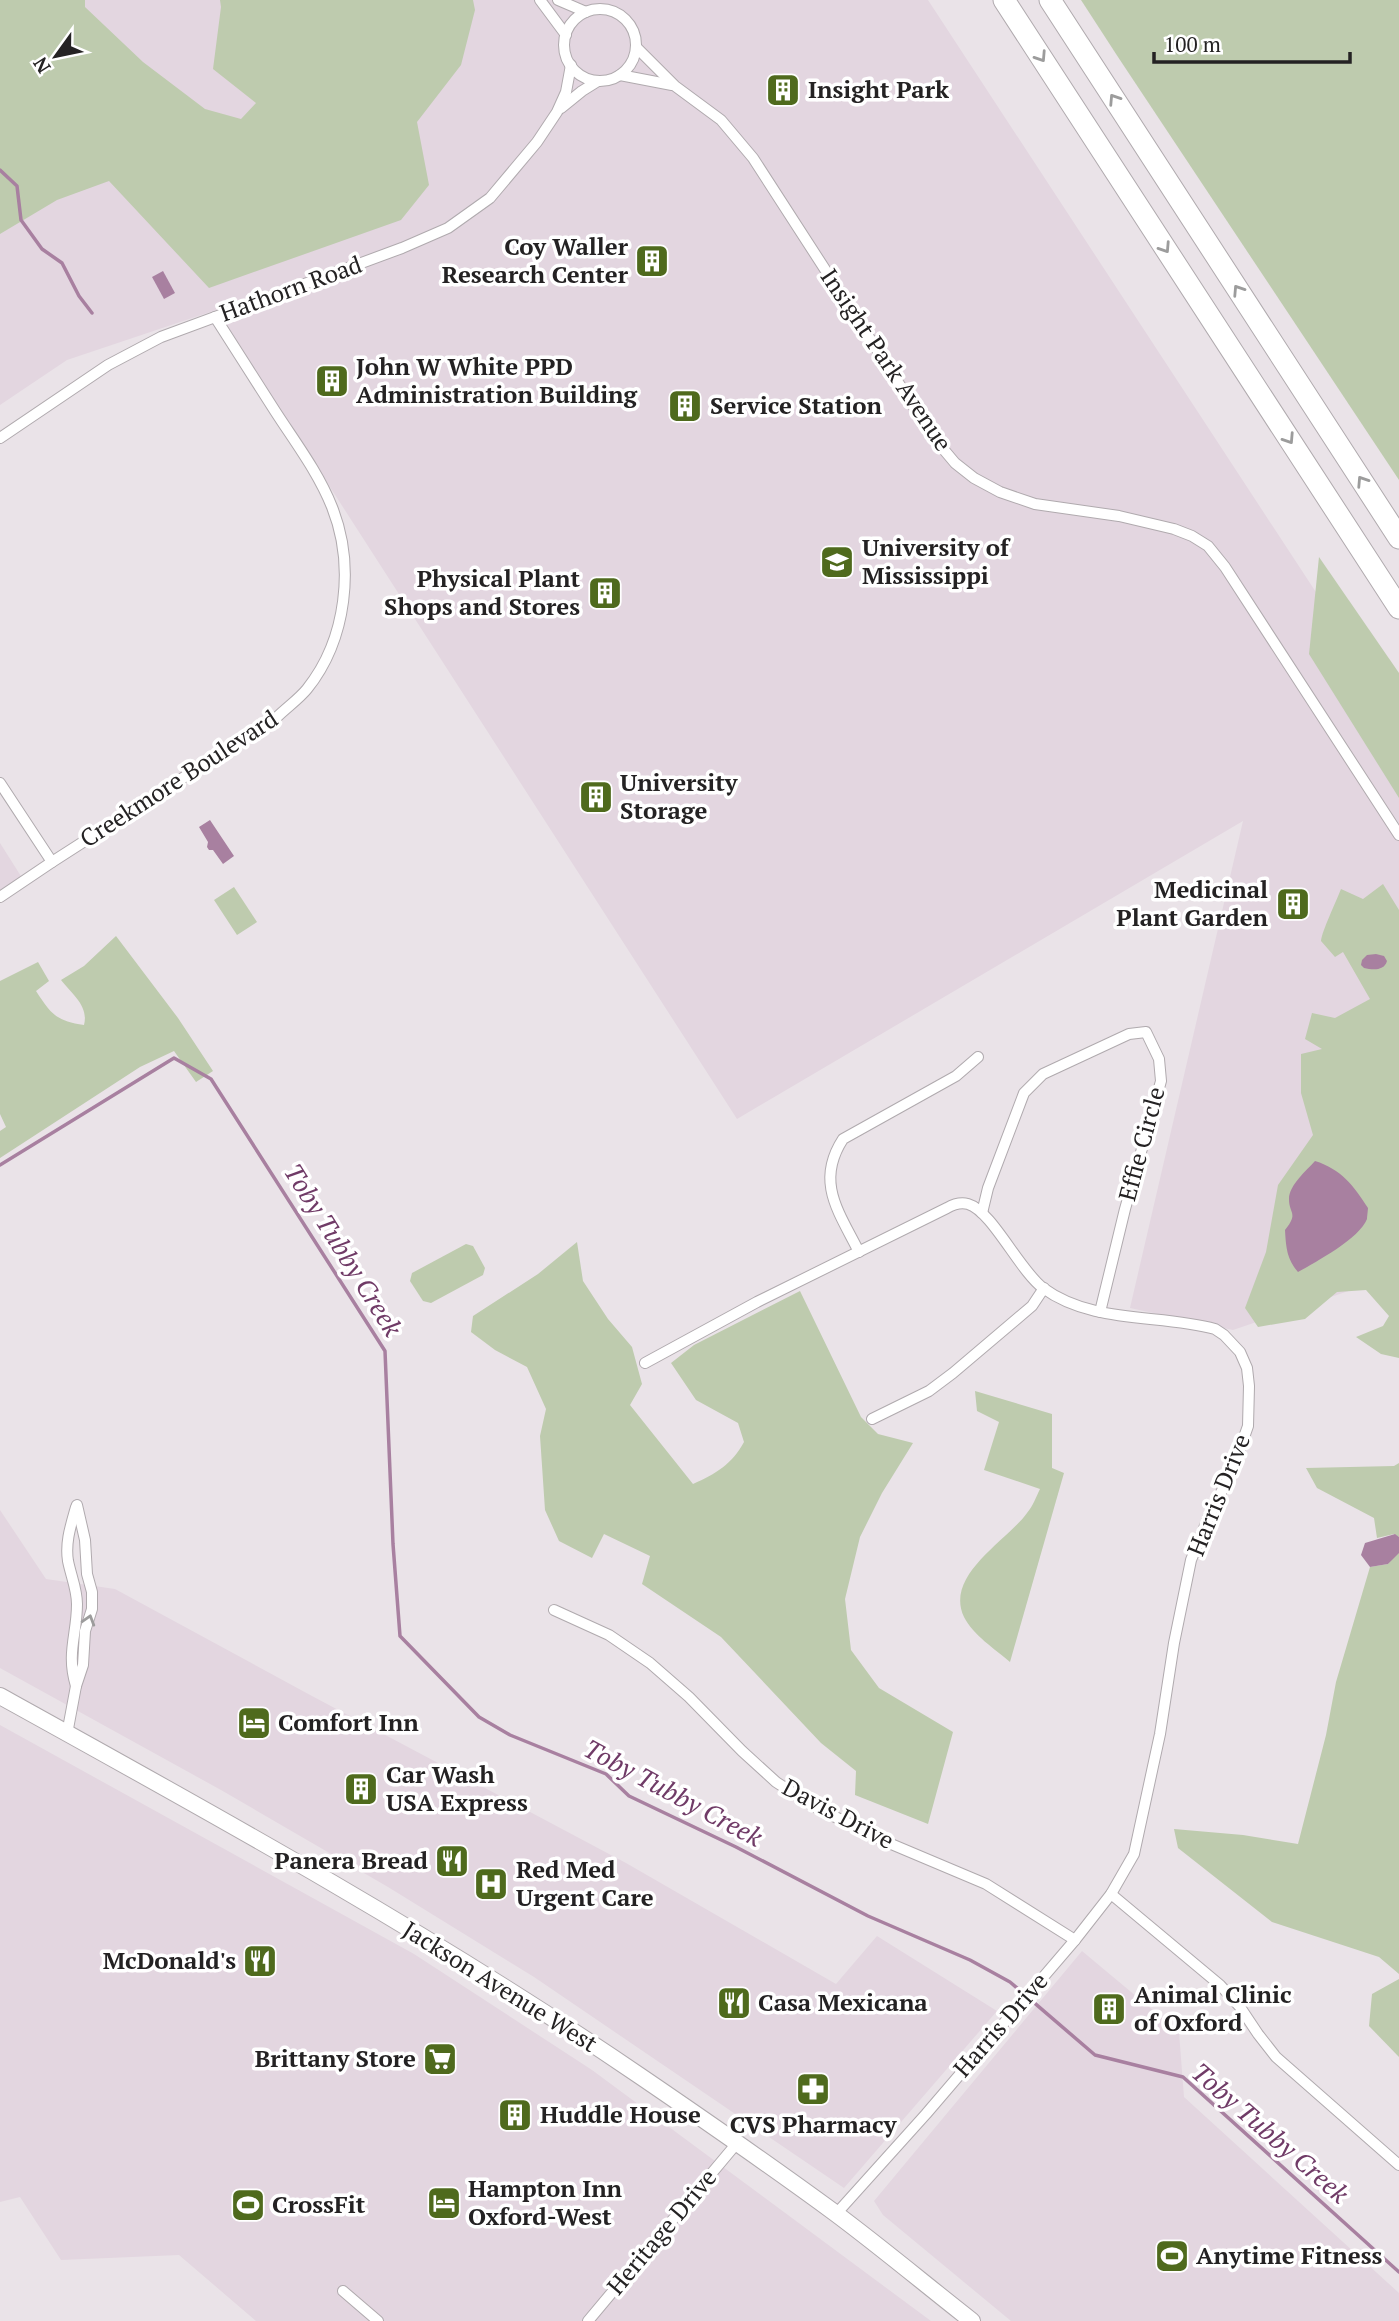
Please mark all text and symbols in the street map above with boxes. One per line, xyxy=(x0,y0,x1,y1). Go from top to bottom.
north arrow xyxy=(21,21,91,91)
scale bar xyxy=(1154,21,1350,65)
text: 100 m xyxy=(1164,30,1221,58)
one-way arrow xyxy=(1033,50,1046,63)
text: N xyxy=(27,52,56,78)
building icon: Insight Park xyxy=(764,71,802,109)
place label: Insight Park xyxy=(808,73,949,105)
one-way arrow xyxy=(1110,94,1123,107)
place label: Coy Waller Research Center xyxy=(442,230,629,290)
one-way arrow xyxy=(1157,240,1169,253)
building icon: Coy Waller Research Center xyxy=(633,242,671,280)
street label: Hathorn Road xyxy=(215,248,366,329)
street label: Insight Park Avenue xyxy=(814,262,960,457)
one-way arrow xyxy=(1233,285,1246,298)
place label: John W White PPD Administration Building xyxy=(356,350,638,410)
building icon: John W White PPD Administration Building xyxy=(313,362,351,400)
building icon: Service Station xyxy=(666,387,704,425)
place label: Service Station xyxy=(710,389,883,421)
one-way arrow xyxy=(1281,431,1294,444)
one-way arrow xyxy=(1358,476,1370,489)
place label: University of Mississippi xyxy=(862,531,1011,591)
school or university icon: University of Mississippi xyxy=(818,543,856,581)
place label: Physical Plant Shops and Stores xyxy=(384,562,580,622)
building icon: Physical Plant Shops and Stores xyxy=(586,574,624,612)
street label: Creekmore Boulevard xyxy=(73,702,284,854)
place label: University Storage xyxy=(620,766,739,826)
building icon: University Storage xyxy=(577,778,615,816)
place label: Medicinal Plant Garden xyxy=(1116,873,1269,933)
building icon: Medicinal Plant Garden xyxy=(1274,885,1312,923)
street label: Effie Circle xyxy=(1110,1083,1172,1204)
water label: Toby Tubby Creek xyxy=(277,1157,411,1343)
street label: Harris Drive xyxy=(1179,1429,1257,1560)
one-way arrow xyxy=(80,1614,95,1626)
hotel icon: Comfort Inn xyxy=(235,1704,273,1742)
place label: Comfort Inn xyxy=(278,1706,419,1738)
water label: Toby Tubby Creek xyxy=(578,1731,769,1854)
place label: Car Wash USA Express xyxy=(386,1758,528,1818)
building icon: Car Wash USA Express xyxy=(342,1770,380,1808)
street label: Davis Drive xyxy=(777,1770,900,1856)
restaurant icon: Panera Bread xyxy=(433,1842,471,1880)
place label: Panera Bread xyxy=(274,1844,429,1876)
place label: Red Med Urgent Care xyxy=(516,1853,654,1913)
hospital icon: Red Med Urgent Care xyxy=(472,1865,510,1903)
street label: Jackson Avenue West xyxy=(397,1913,604,2059)
restaurant icon: McDonald's xyxy=(241,1942,279,1980)
place label: McDonald's xyxy=(103,1944,236,1976)
street label: Harris Drive xyxy=(946,1965,1055,2083)
place label: Animal Clinic of Oxford xyxy=(1134,1978,1292,2038)
restaurant icon: Casa Mexicana xyxy=(715,1984,753,2022)
place label: Casa Mexicana xyxy=(758,1986,928,2018)
building icon: Animal Clinic of Oxford xyxy=(1090,1990,1128,2028)
supermarket icon: Brittany Store xyxy=(421,2040,459,2078)
place label: Brittany Store xyxy=(255,2042,416,2074)
water label: Toby Tubby Creek xyxy=(1185,2055,1357,2210)
pharmacy icon: CVS Pharmacy xyxy=(794,2070,832,2108)
building icon: Huddle House xyxy=(496,2096,534,2134)
place label: Huddle House xyxy=(540,2098,701,2130)
place label: CVS Pharmacy xyxy=(730,2108,898,2140)
street label: Heritage Drive xyxy=(599,2162,723,2301)
place label: Hampton Inn Oxford-West xyxy=(468,2172,623,2232)
hotel icon: Hampton Inn Oxford-West xyxy=(425,2184,463,2222)
sports icon: CrossFit xyxy=(229,2186,267,2224)
place label: CrossFit xyxy=(272,2188,366,2220)
sports icon: Anytime Fitness xyxy=(1153,2237,1191,2275)
place label: Anytime Fitness xyxy=(1196,2239,1383,2271)

